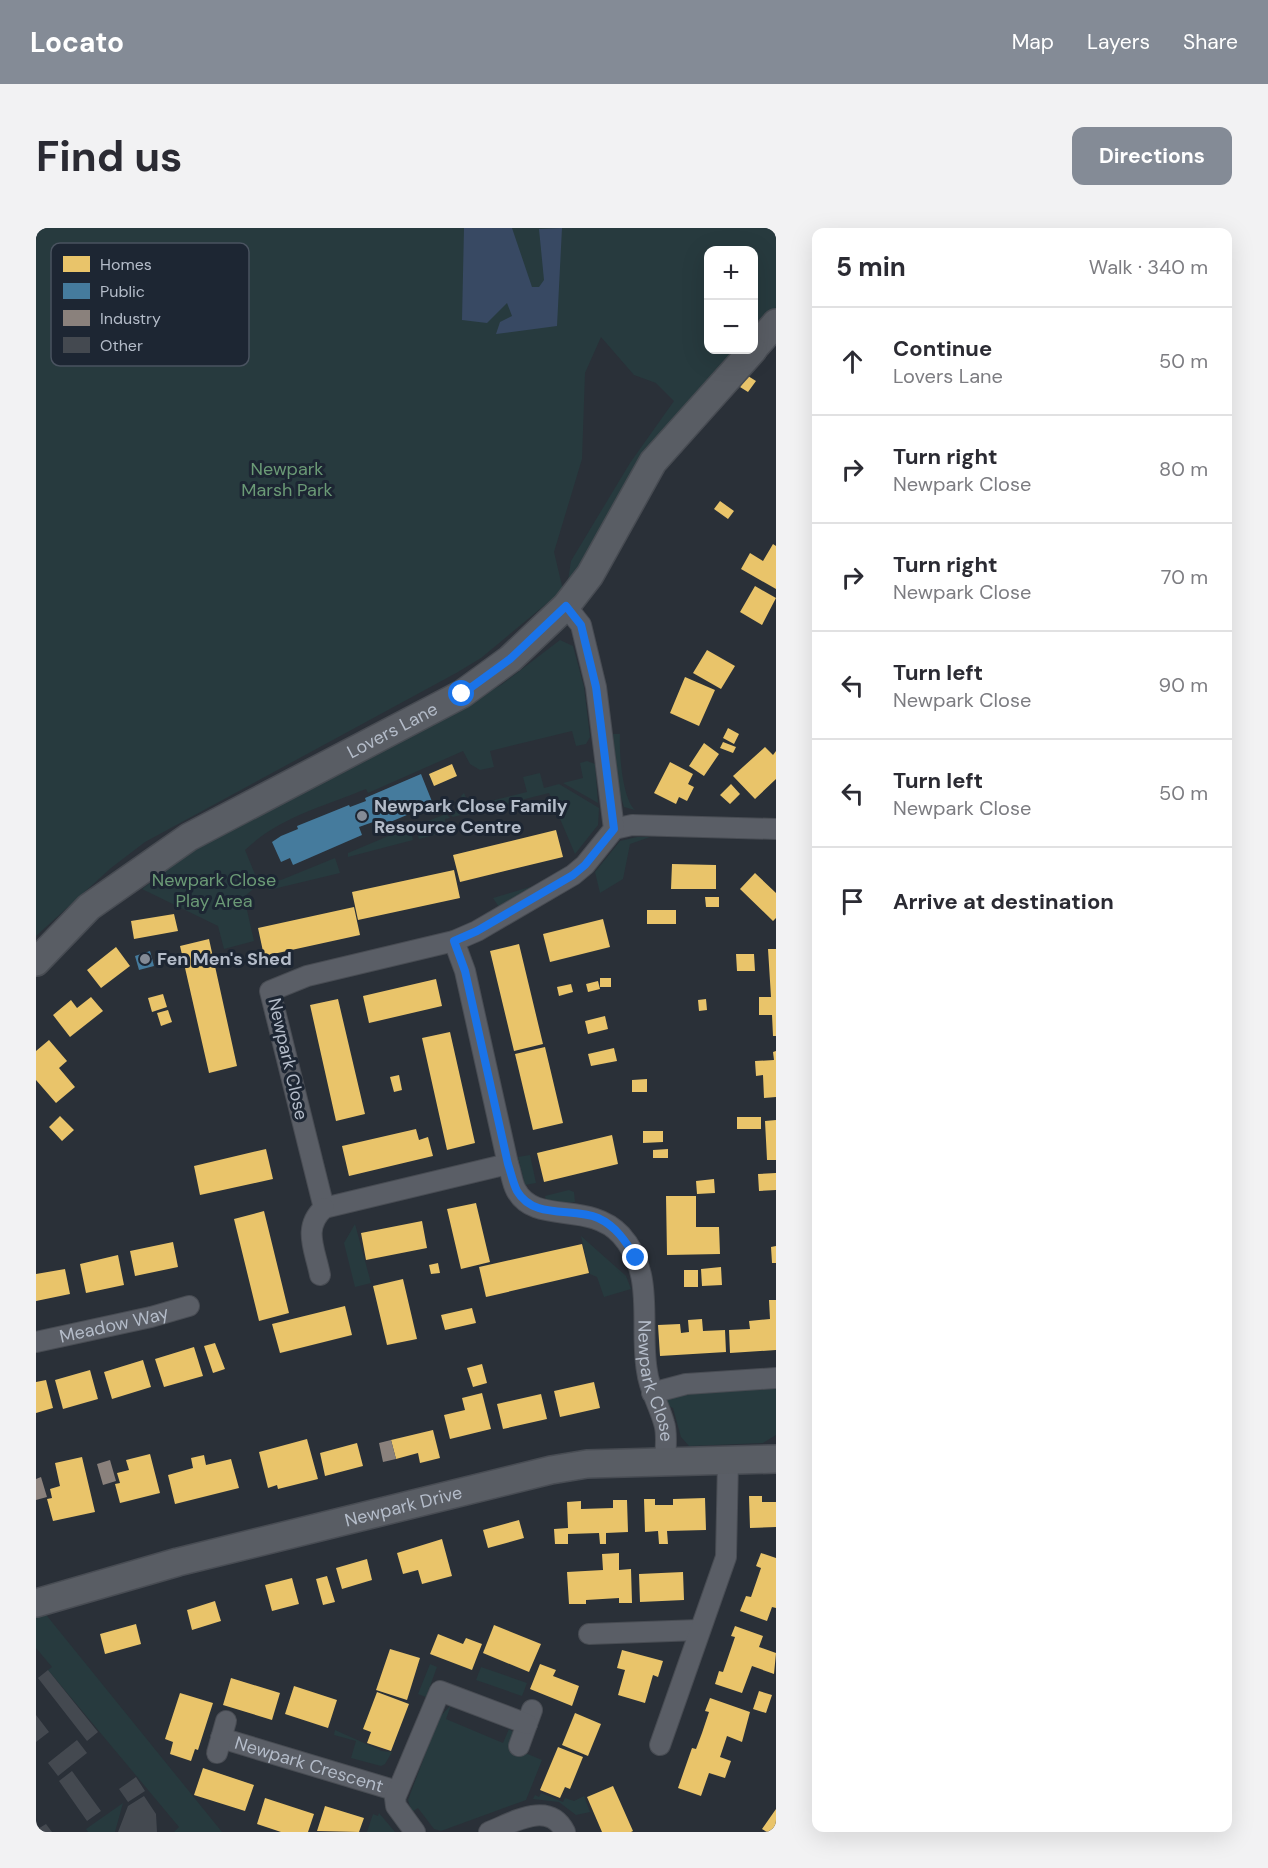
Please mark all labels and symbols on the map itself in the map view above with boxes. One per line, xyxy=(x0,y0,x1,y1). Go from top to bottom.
legend xyxy=(51,243,249,366)
text: Homes xyxy=(100,254,152,275)
text: Public xyxy=(100,281,145,302)
text: Industry xyxy=(100,308,161,329)
text: Other xyxy=(100,335,143,356)
park label: Newpark Marsh Park xyxy=(241,457,333,502)
route start xyxy=(448,680,474,706)
street label: Lovers Lane xyxy=(343,697,442,764)
place label: Newpark Close Family Resource Centre xyxy=(374,794,568,839)
marker: Newpark Close Family Resource Centre xyxy=(355,809,369,823)
park label: Newpark Close Play Area xyxy=(152,868,276,913)
place label: Fen Men's Shed xyxy=(157,947,292,971)
marker: Fen Men's Shed xyxy=(138,952,152,966)
street label: Newpark Close xyxy=(262,996,314,1122)
route end xyxy=(622,1244,648,1270)
street label: Meadow Way xyxy=(57,1300,172,1349)
street label: Newpark Close xyxy=(632,1320,678,1442)
street label: Newpark Drive xyxy=(342,1480,465,1532)
street label: Newpark Crescent xyxy=(232,1731,386,1798)

